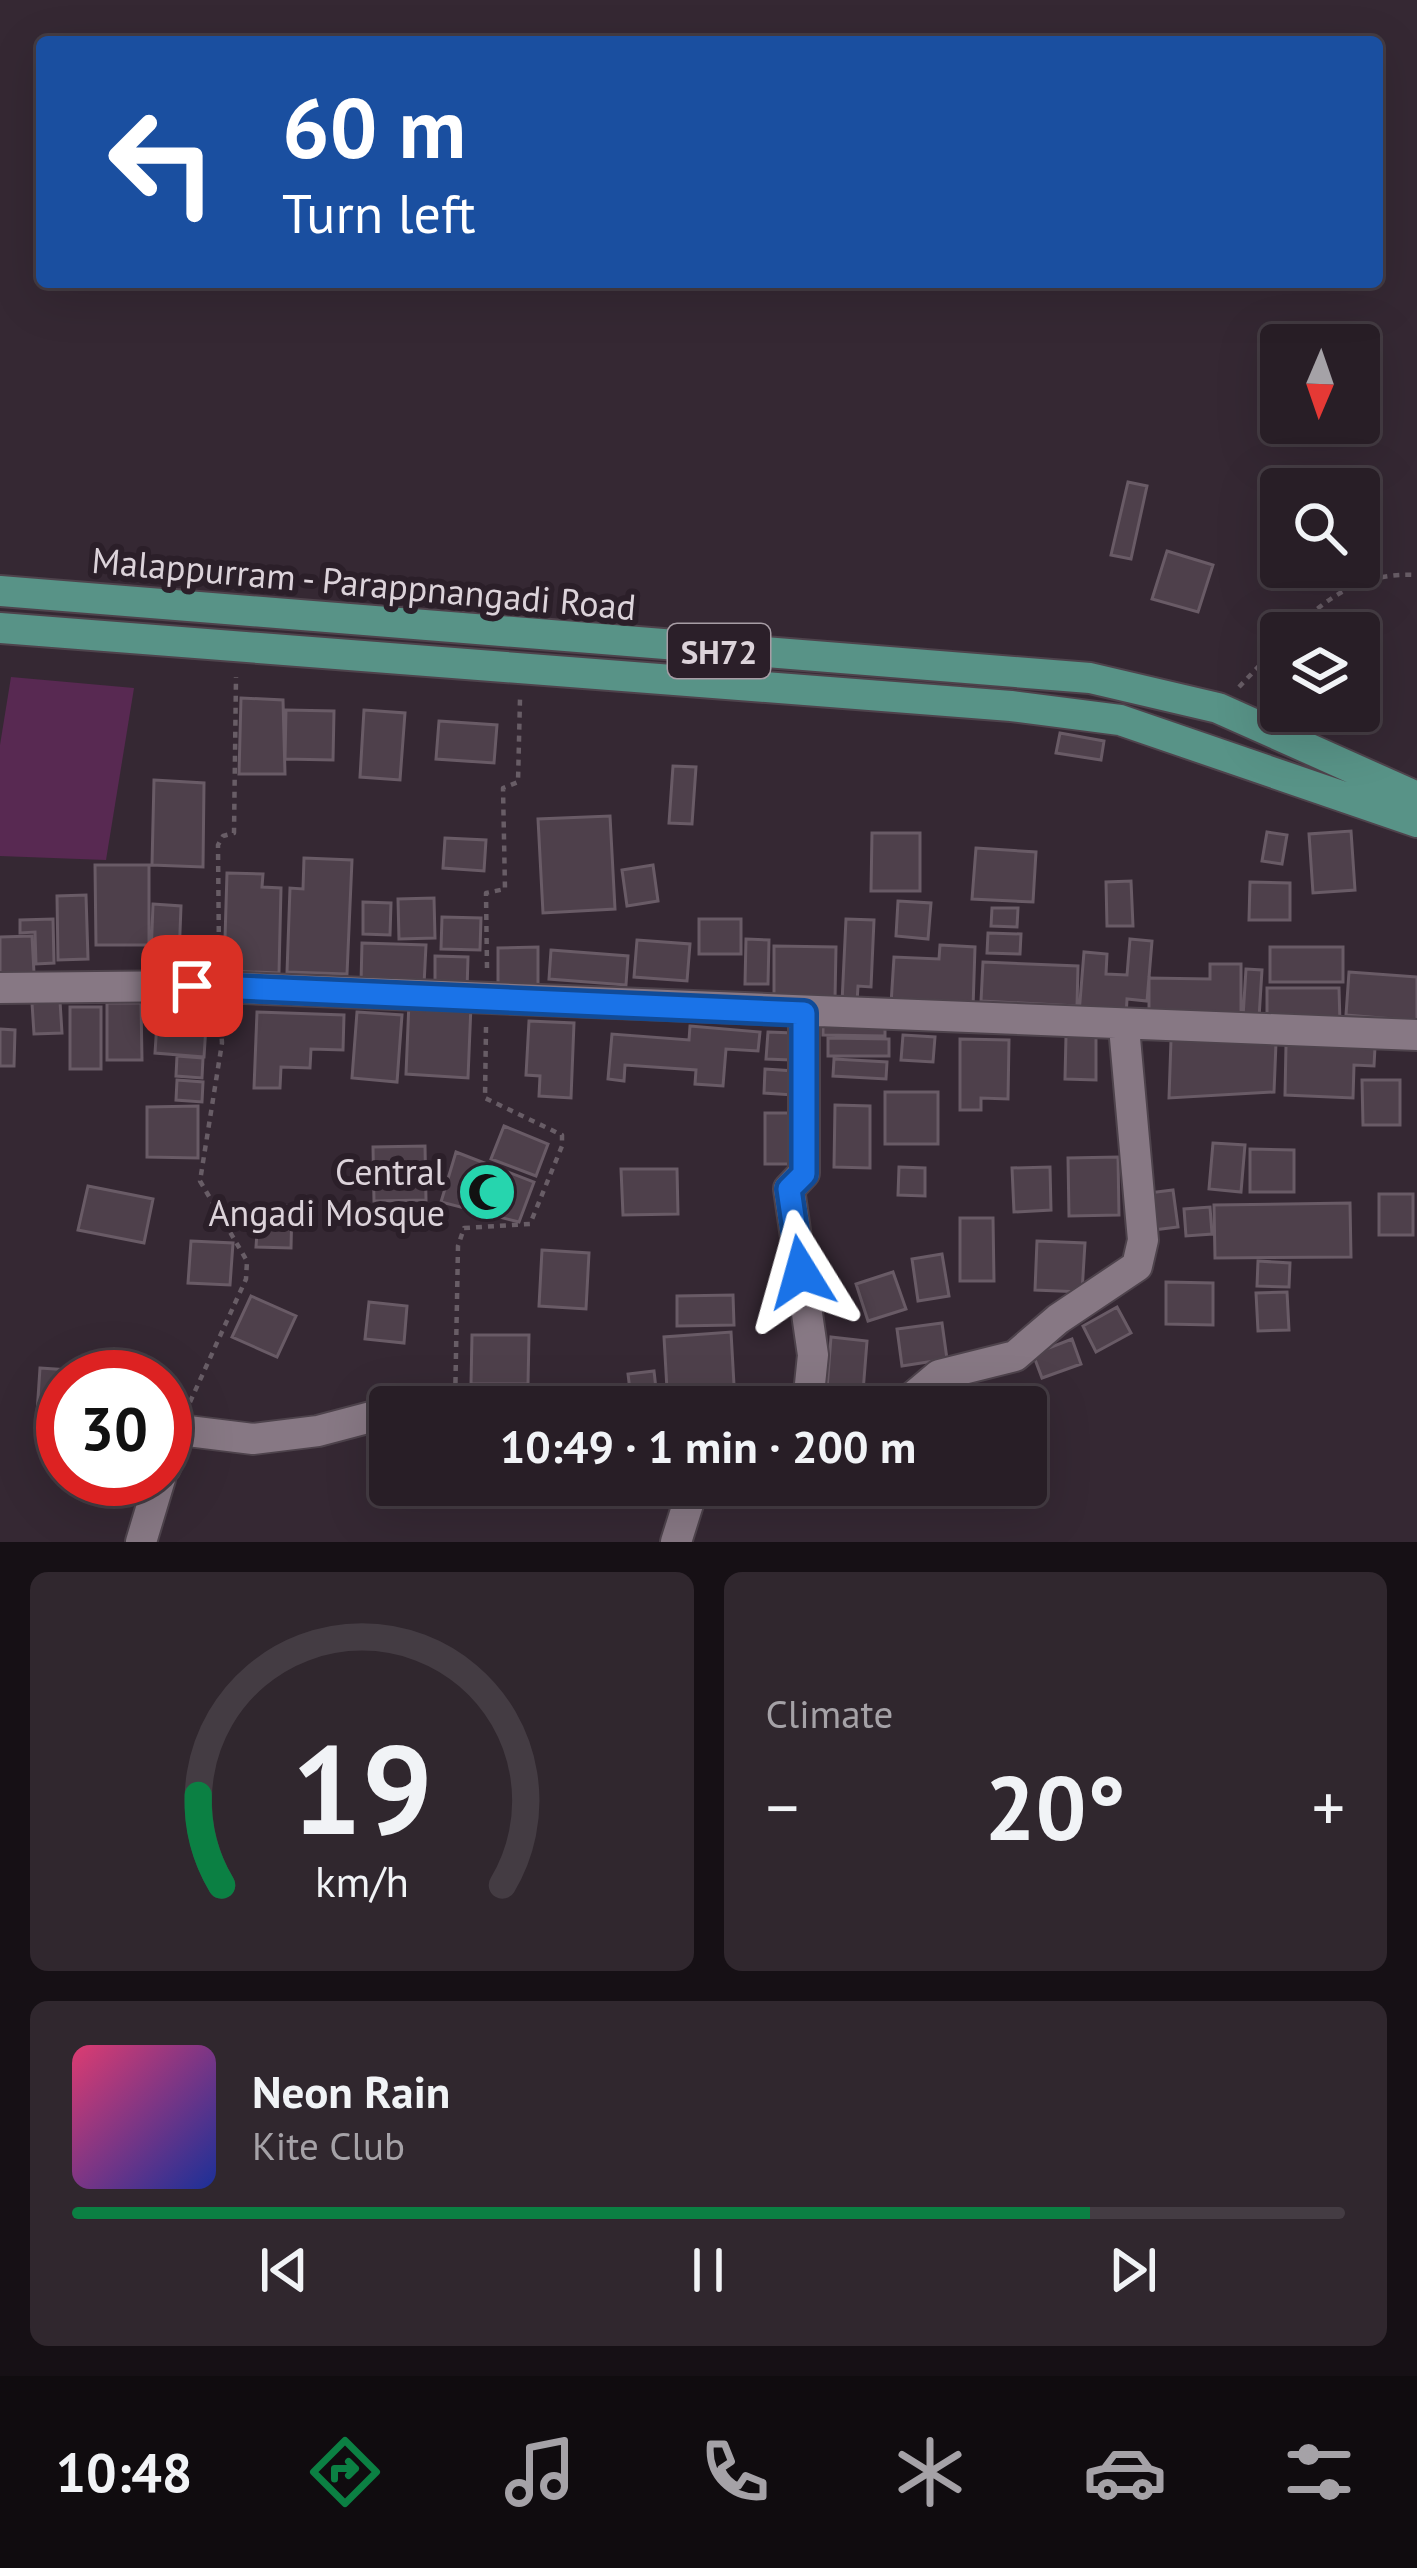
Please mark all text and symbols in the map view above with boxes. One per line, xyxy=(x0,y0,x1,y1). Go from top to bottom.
text: 60 m xyxy=(282,72,466,181)
icon: left xyxy=(84,84,240,240)
text: Turn left xyxy=(282,178,476,248)
north arrow xyxy=(1260,324,1380,444)
map controls xyxy=(1260,324,1380,732)
button: search xyxy=(1260,468,1380,588)
street label: Malappurram - Parappnangadi Road xyxy=(90,536,638,630)
button: layers xyxy=(1260,612,1380,732)
road number: SH72 xyxy=(668,624,770,678)
pin xyxy=(141,935,243,1037)
icon: arrive xyxy=(159,953,225,1019)
place label: Central Angadi Mosque xyxy=(208,1148,445,1236)
mosque icon: Central Angadi Mosque xyxy=(456,1161,518,1223)
position arrow xyxy=(738,1209,864,1335)
speed limit sign: 30 xyxy=(36,1350,192,1506)
text: 10:49 · 1 min · 200 m xyxy=(500,1417,916,1475)
text: Climate xyxy=(766,1688,893,1739)
text: 19 xyxy=(291,1707,433,1868)
text: 20° xyxy=(985,1748,1126,1865)
text: − xyxy=(766,1764,799,1849)
text: + xyxy=(1312,1764,1345,1849)
text: km/h xyxy=(315,1852,409,1908)
text: Neon Rain xyxy=(252,2062,450,2120)
text: Kite Club xyxy=(252,2120,405,2171)
icon: previous xyxy=(251,2237,317,2303)
icon: pause xyxy=(675,2237,741,2303)
icon: next xyxy=(1100,2237,1166,2303)
icon: directions xyxy=(303,2430,387,2514)
icon: music xyxy=(498,2430,582,2514)
icon: phone xyxy=(693,2430,777,2514)
icon: climate xyxy=(888,2430,972,2514)
icon: car xyxy=(1083,2430,1167,2514)
icon: filters xyxy=(1277,2430,1361,2514)
text: 10:48 xyxy=(55,2437,192,2507)

